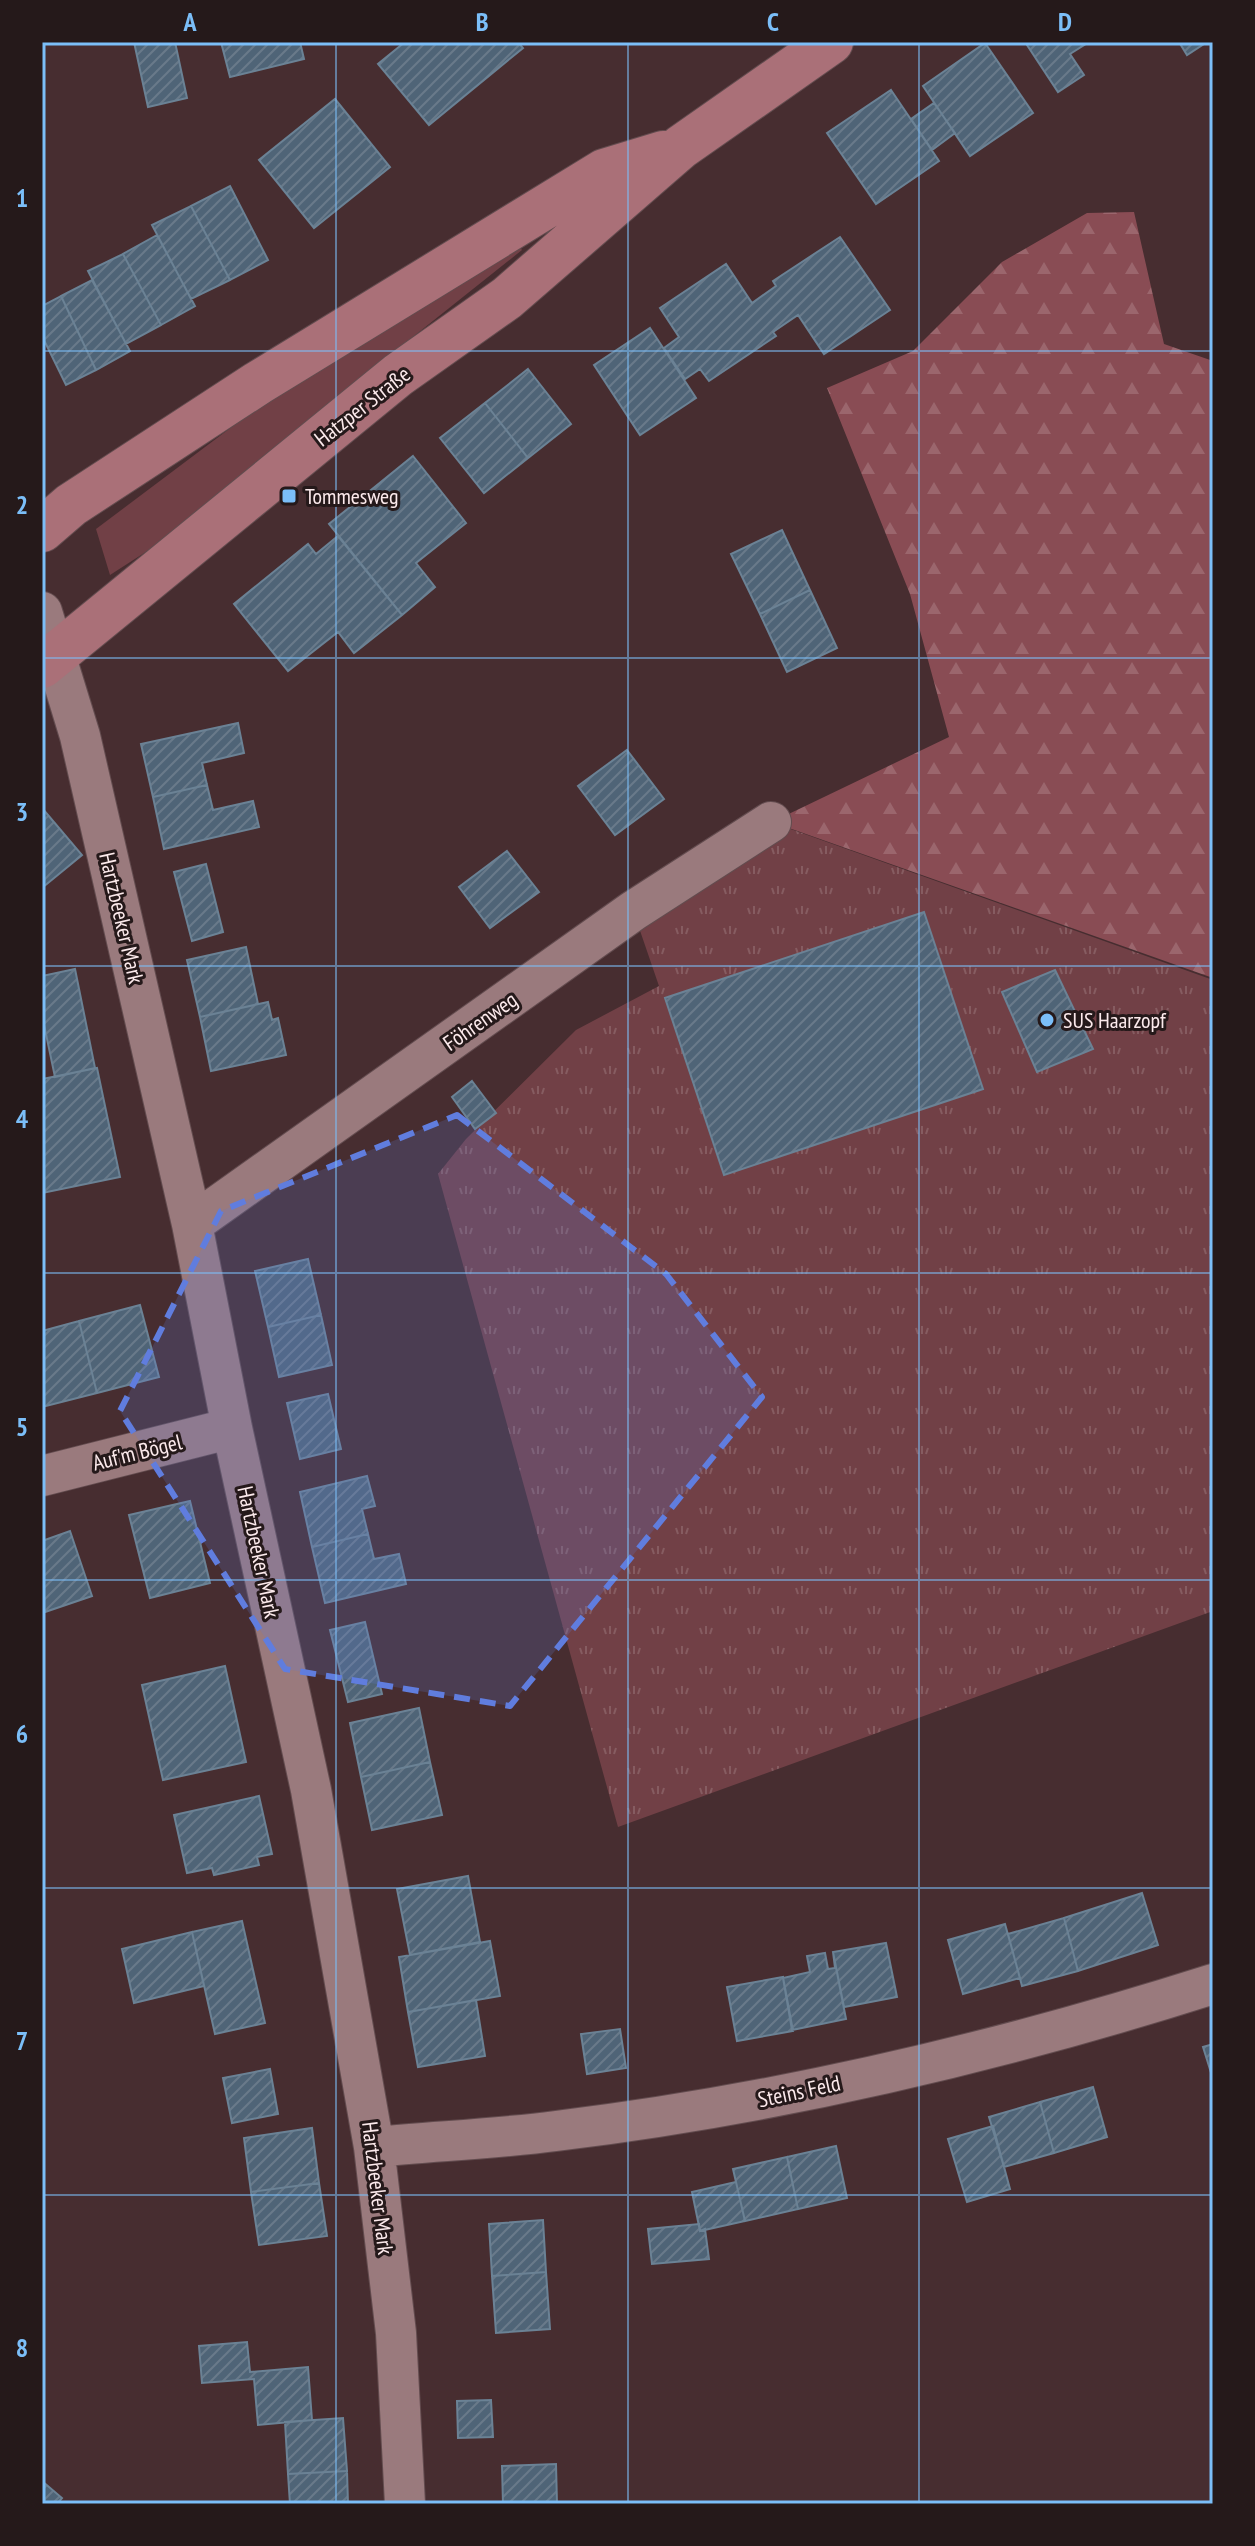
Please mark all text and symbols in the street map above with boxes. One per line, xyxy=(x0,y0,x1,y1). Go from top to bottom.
text: A xyxy=(182,5,197,38)
text: B xyxy=(476,5,489,38)
text: C xyxy=(767,5,779,38)
text: D xyxy=(1058,5,1072,38)
text: 1 xyxy=(16,181,28,214)
street label: Hatzper Straße xyxy=(308,360,416,452)
place label: Tommesweg xyxy=(305,482,398,510)
marker: Tommesweg xyxy=(280,487,298,505)
text: 2 xyxy=(16,488,28,521)
text: 3 xyxy=(16,795,28,828)
street label: Hartzbeeker Mark xyxy=(93,849,151,987)
street label: Föhrenweg xyxy=(437,985,523,1057)
place label: SUS Haarzopf xyxy=(1063,1006,1167,1034)
marker: SUS Haarzopf xyxy=(1038,1011,1056,1029)
text: 4 xyxy=(16,1102,29,1135)
text: 5 xyxy=(16,1410,28,1443)
street label: Auf'm Bögel xyxy=(89,1427,185,1477)
street label: Hartzbeeker Mark xyxy=(231,1483,287,1621)
text: 6 xyxy=(16,1717,28,1750)
text: 7 xyxy=(16,2024,28,2057)
street label: Steins Feld xyxy=(755,2069,843,2113)
street label: Hartzbeeker Mark xyxy=(356,2120,400,2257)
text: 8 xyxy=(16,2331,28,2364)

